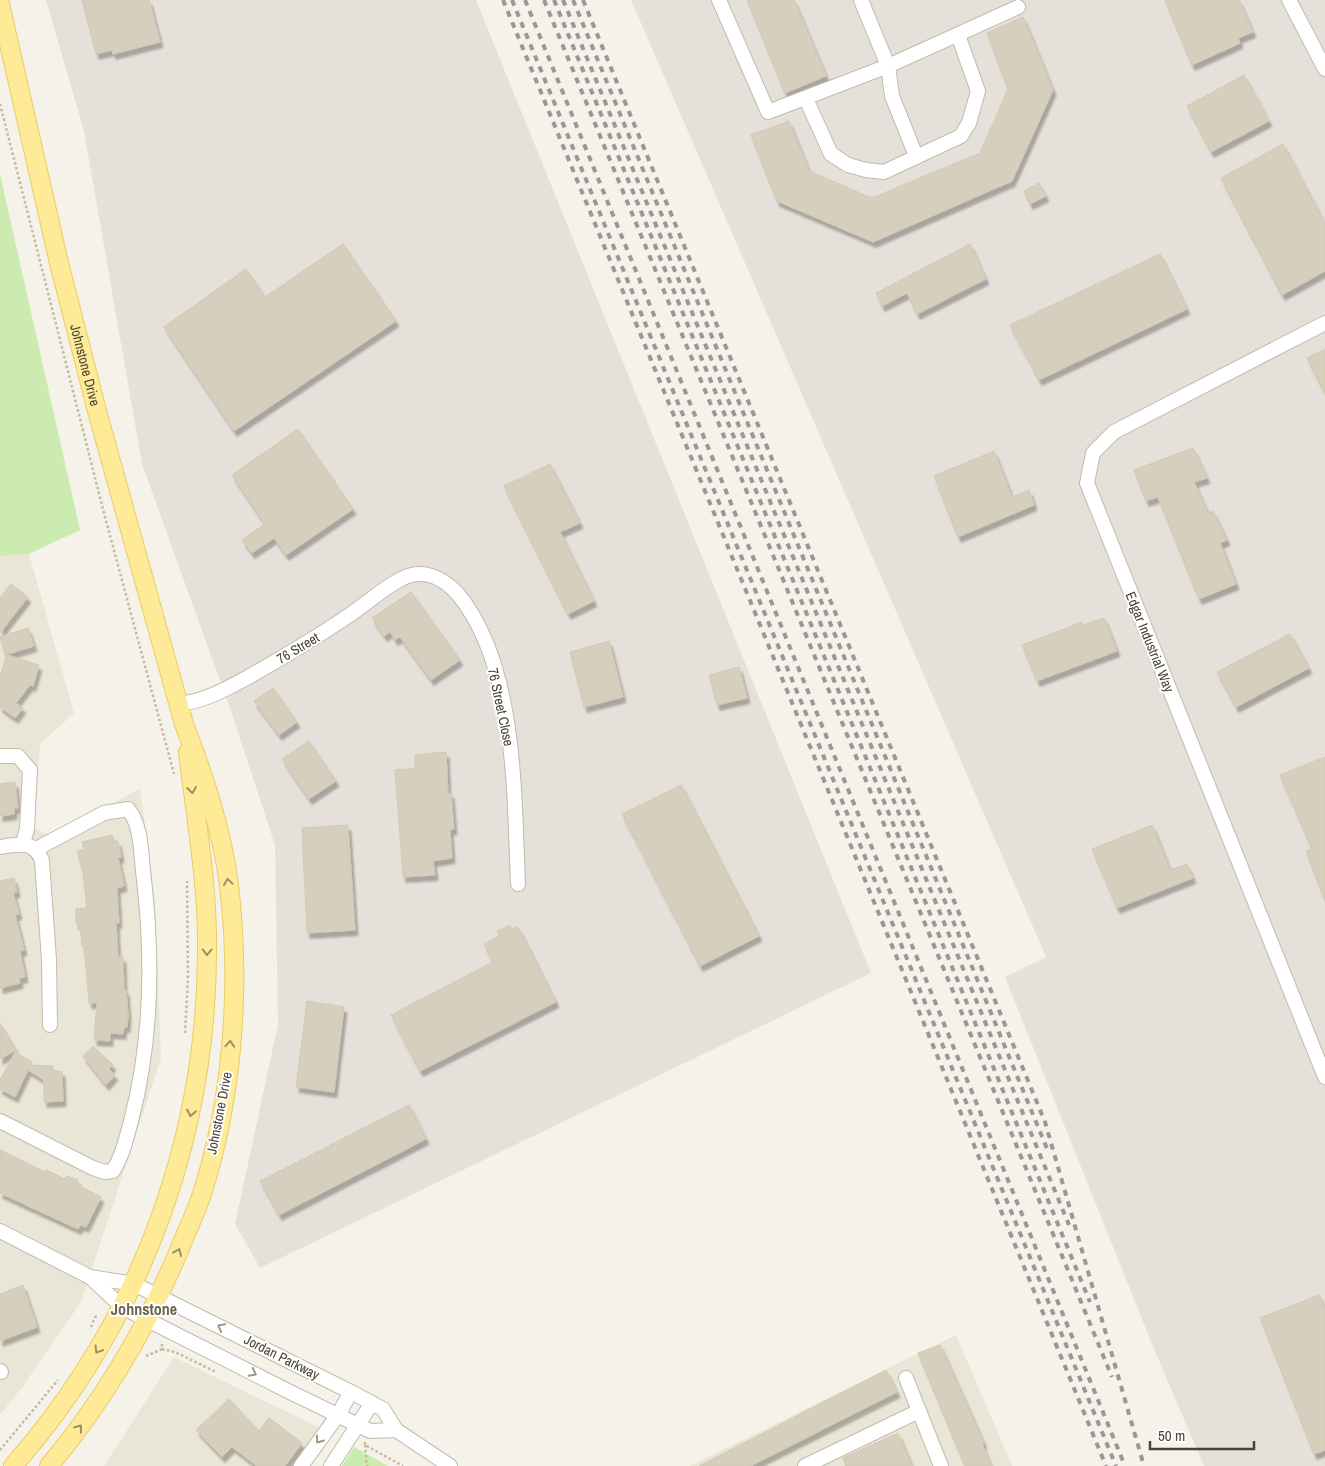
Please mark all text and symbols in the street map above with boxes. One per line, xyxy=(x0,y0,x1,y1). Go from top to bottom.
street label: Johnstone Drive xyxy=(66,322,104,408)
street label: Edgar Industrial Way xyxy=(1122,589,1178,695)
street label: 76 Street xyxy=(273,628,323,668)
street label: 76 Street Close xyxy=(484,666,518,748)
one-way arrow xyxy=(186,786,197,794)
one-way arrow xyxy=(223,878,234,886)
one-way arrow xyxy=(202,948,212,956)
one-way arrow xyxy=(225,1040,236,1048)
street label: Johnstone Drive xyxy=(202,1070,236,1156)
one-way arrow xyxy=(186,1109,197,1118)
one-way arrow xyxy=(172,1248,182,1257)
district label: Johnstone xyxy=(111,1298,177,1320)
one-way arrow xyxy=(217,1322,226,1333)
street label: Jordan Parkway xyxy=(241,1330,323,1384)
one-way arrow xyxy=(95,1345,105,1354)
one-way arrow xyxy=(248,1367,257,1377)
scale bar xyxy=(1150,1418,1254,1450)
one-way arrow xyxy=(74,1425,82,1434)
text: 50 m xyxy=(1158,1425,1185,1446)
one-way arrow xyxy=(316,1434,325,1444)

